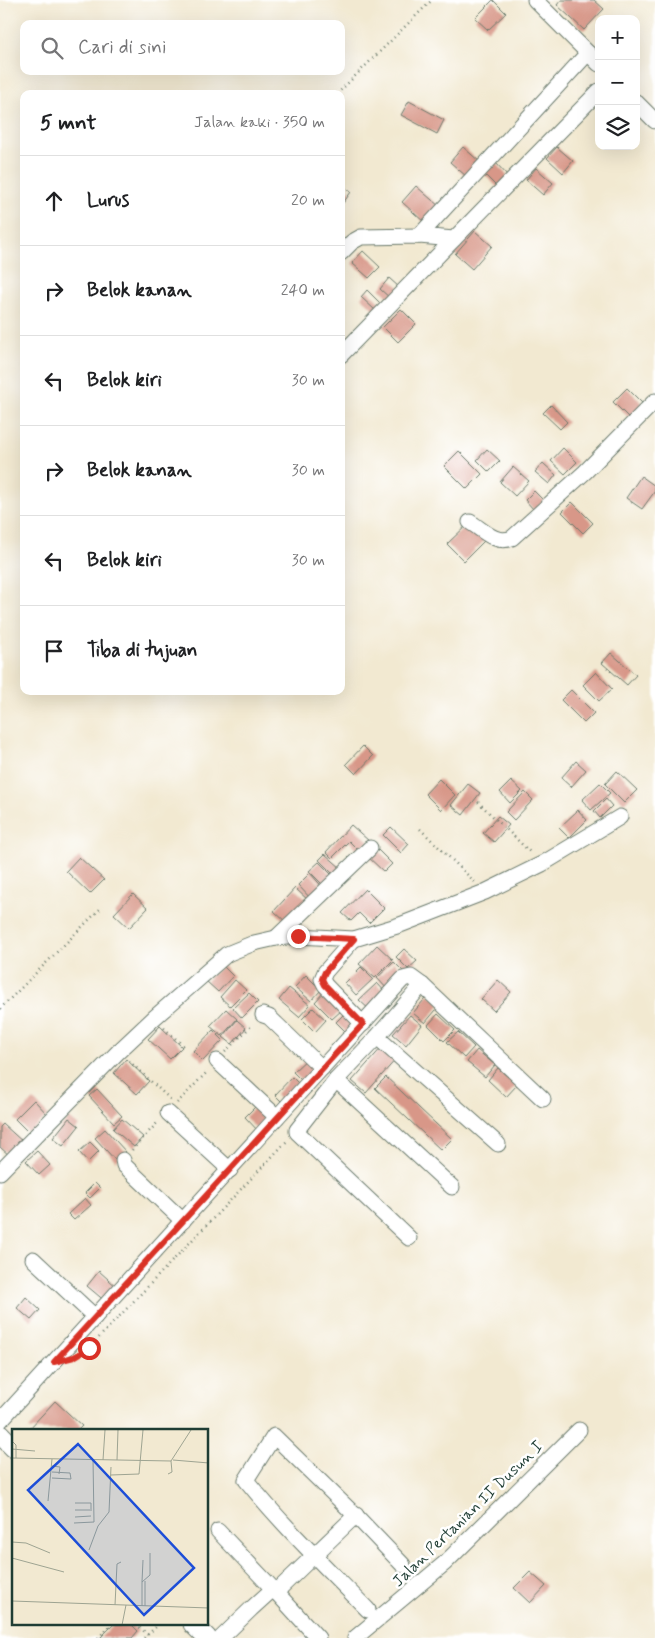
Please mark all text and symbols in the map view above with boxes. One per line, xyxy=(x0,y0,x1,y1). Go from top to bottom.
map controls xyxy=(595,15,640,150)
button: + xyxy=(595,15,640,60)
search box xyxy=(20,20,345,75)
icon: search xyxy=(38,34,66,62)
text: Cari di sini xyxy=(78,35,166,60)
button: − xyxy=(595,60,640,105)
button: layers xyxy=(595,105,640,150)
text: 5 mnt xyxy=(40,109,97,137)
text: Jalan kaki · 350 m xyxy=(194,112,325,133)
icon: ahead xyxy=(40,187,68,215)
text: Lurus xyxy=(87,188,129,213)
text: 20 m xyxy=(291,190,325,211)
icon: right xyxy=(40,277,68,305)
text: Belok kanan xyxy=(87,278,192,303)
text: 240 m xyxy=(281,280,325,301)
icon: left xyxy=(40,367,68,395)
text: Belok kiri xyxy=(87,368,162,393)
text: 30 m xyxy=(292,370,325,391)
icon: right xyxy=(40,457,68,485)
text: Belok kanan xyxy=(87,458,192,483)
text: 30 m xyxy=(292,460,325,481)
icon: left xyxy=(40,547,68,575)
text: Belok kiri xyxy=(87,548,162,573)
text: 30 m xyxy=(292,550,325,571)
icon: arrive xyxy=(40,637,68,665)
text: Tiba di tujuan xyxy=(87,638,198,663)
route end xyxy=(287,925,310,948)
route start xyxy=(78,1337,101,1360)
inset map xyxy=(12,1429,209,1626)
street label: Jalan Pertanian II Dusun I xyxy=(388,1436,548,1592)

